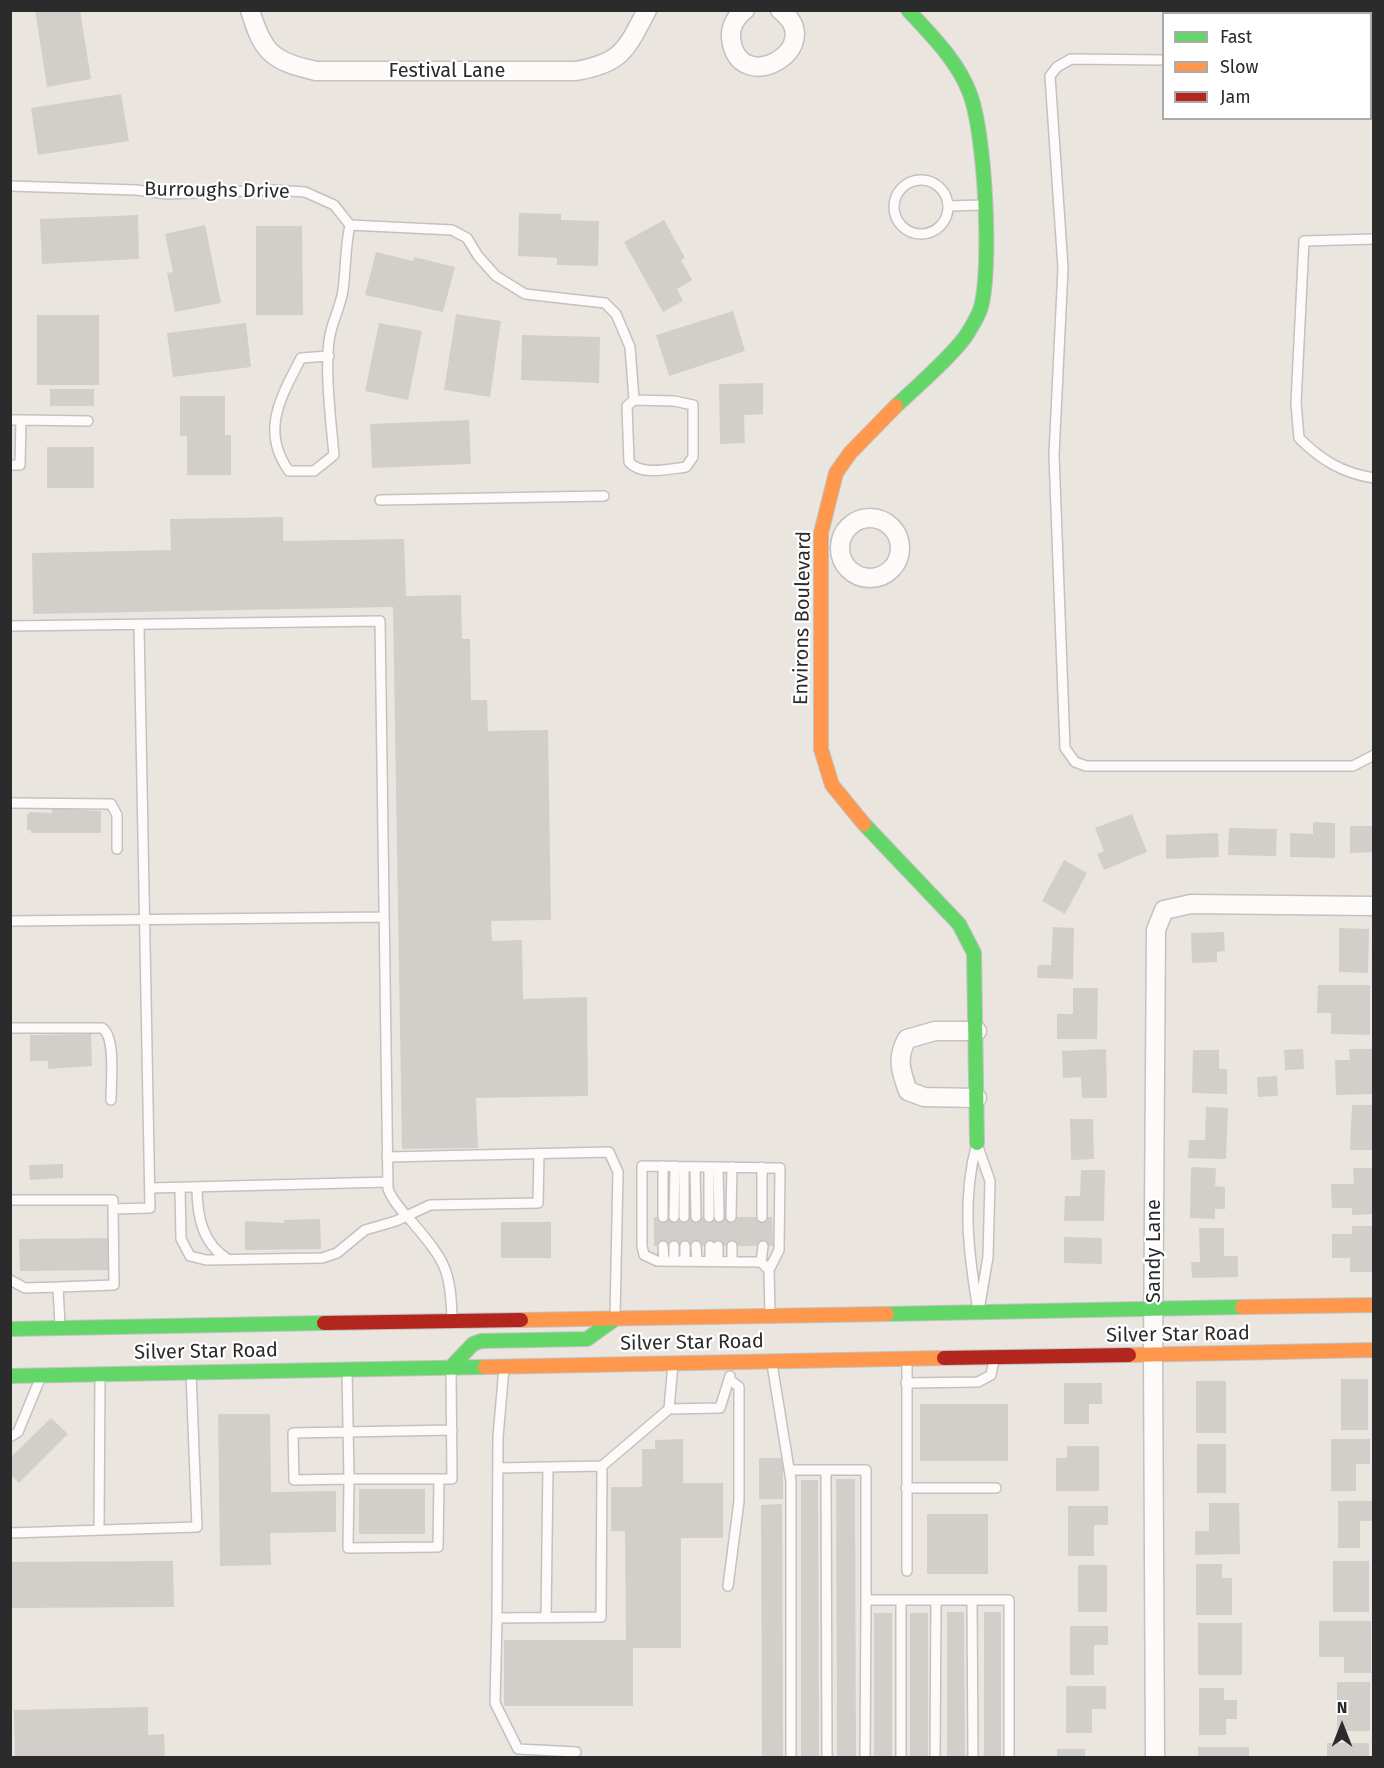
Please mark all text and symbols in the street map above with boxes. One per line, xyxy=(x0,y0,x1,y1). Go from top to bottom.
legend xyxy=(1162,12,1372,120)
text: Fast xyxy=(1220,26,1252,48)
text: Slow xyxy=(1220,56,1258,78)
street label: Festival Lane xyxy=(389,59,505,83)
text: Jam xyxy=(1220,86,1251,108)
street label: Burroughs Drive xyxy=(144,178,290,204)
street label: Environs Boulevard xyxy=(789,531,817,705)
street label: Sandy Lane xyxy=(1142,1199,1166,1303)
street label: Silver Star Road xyxy=(1106,1322,1250,1348)
street label: Silver Star Road xyxy=(620,1330,764,1356)
street label: Silver Star Road xyxy=(134,1339,278,1365)
north arrow xyxy=(1312,1696,1372,1756)
text: N xyxy=(1337,1698,1347,1717)

